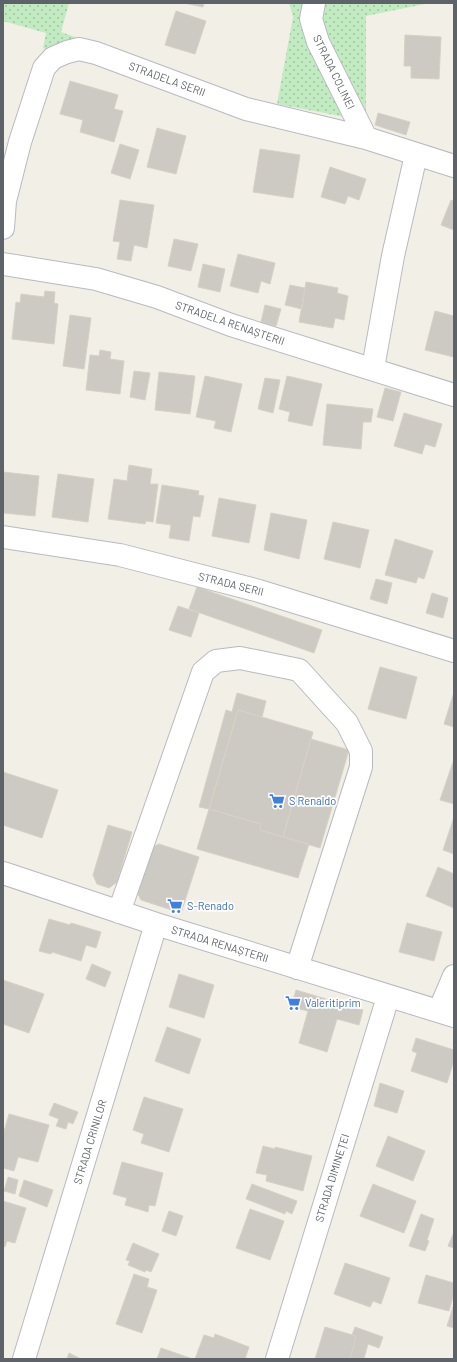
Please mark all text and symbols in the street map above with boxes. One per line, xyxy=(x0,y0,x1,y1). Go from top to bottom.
street label: STRADA COLINEI xyxy=(311,32,358,111)
street label: STRADELA SERII xyxy=(127,59,207,98)
street label: STRADELA RENAȘTERII xyxy=(174,298,286,347)
street label: STRADA SERII xyxy=(197,569,265,598)
supermarket icon: S Renaldo xyxy=(268,792,286,810)
place label: S Renaldo xyxy=(289,794,336,807)
supermarket icon: S-Renado xyxy=(166,897,184,915)
place label: S-Renado xyxy=(187,899,234,912)
street label: STRADA RENAȘTERII xyxy=(170,923,270,964)
supermarket icon: Valeritiprim xyxy=(284,994,302,1012)
place label: Valeritiprim xyxy=(305,996,361,1009)
street label: STRADA CRINILOR xyxy=(70,1098,109,1186)
street label: STRADA DIMINEȚEI xyxy=(312,1132,351,1224)

